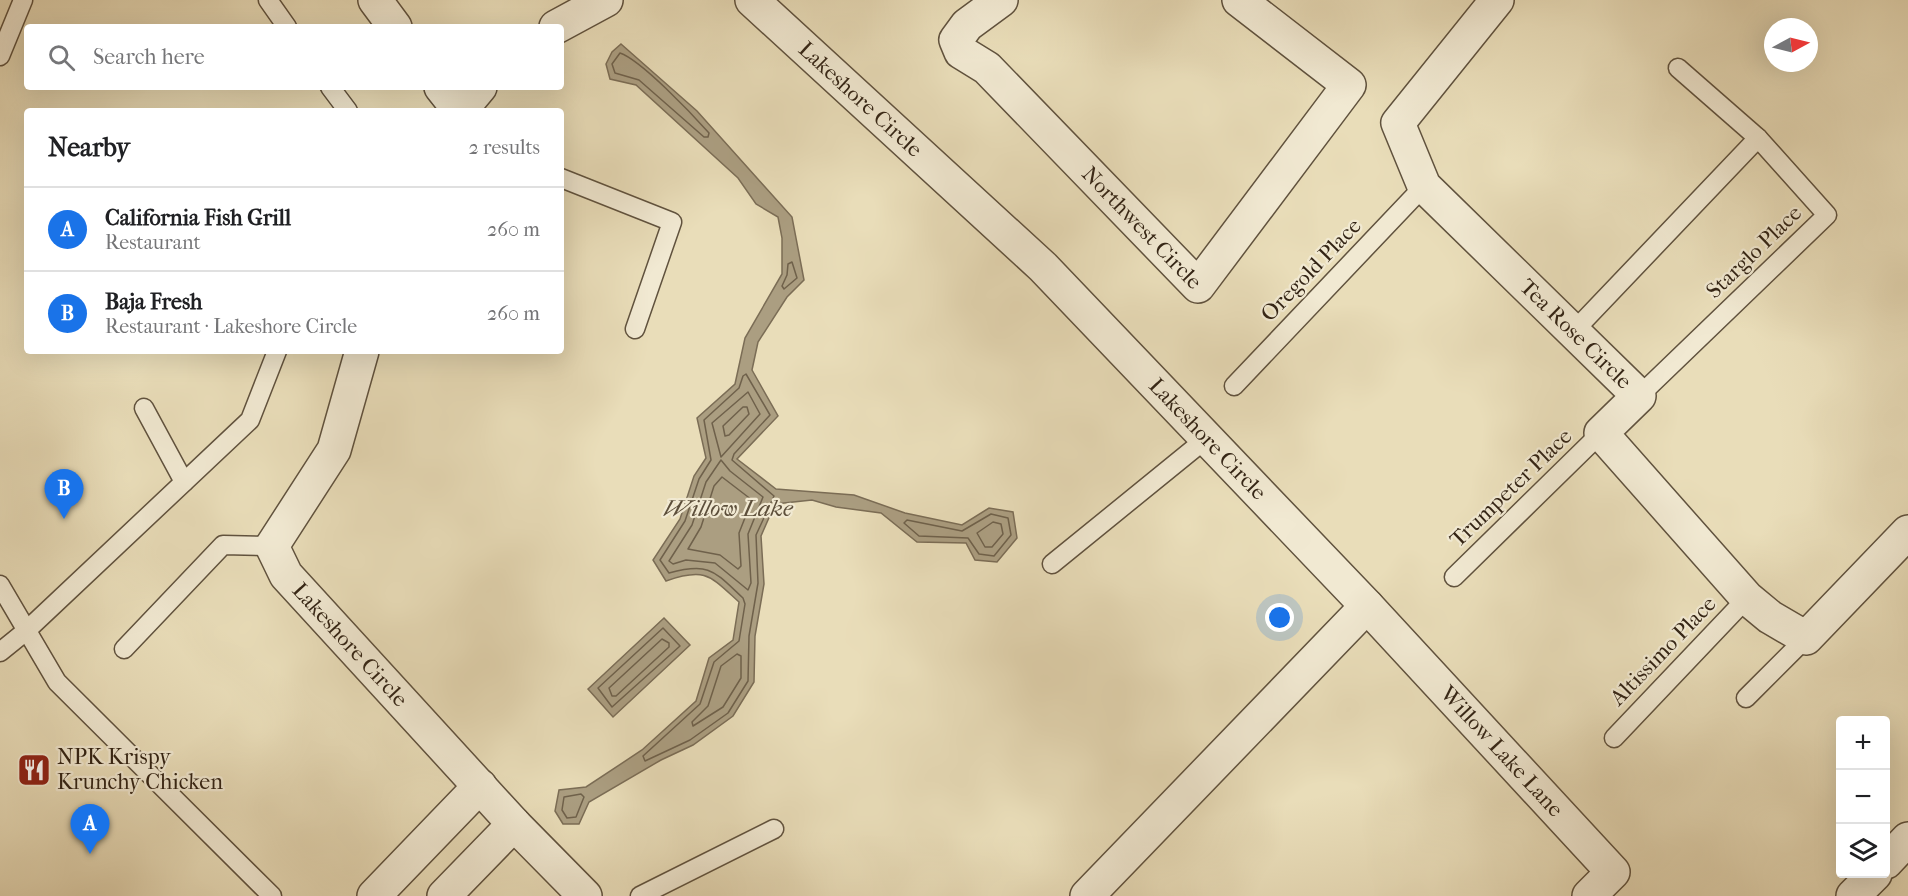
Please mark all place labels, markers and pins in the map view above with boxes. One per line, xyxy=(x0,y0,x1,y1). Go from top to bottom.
pin: B xyxy=(44,470,84,519)
place label: NPK Krispy Krunchy Chicken xyxy=(57,744,223,795)
restaurant icon: NPK Krispy Krunchy Chicken xyxy=(16,752,52,788)
pin: A xyxy=(70,804,110,854)

